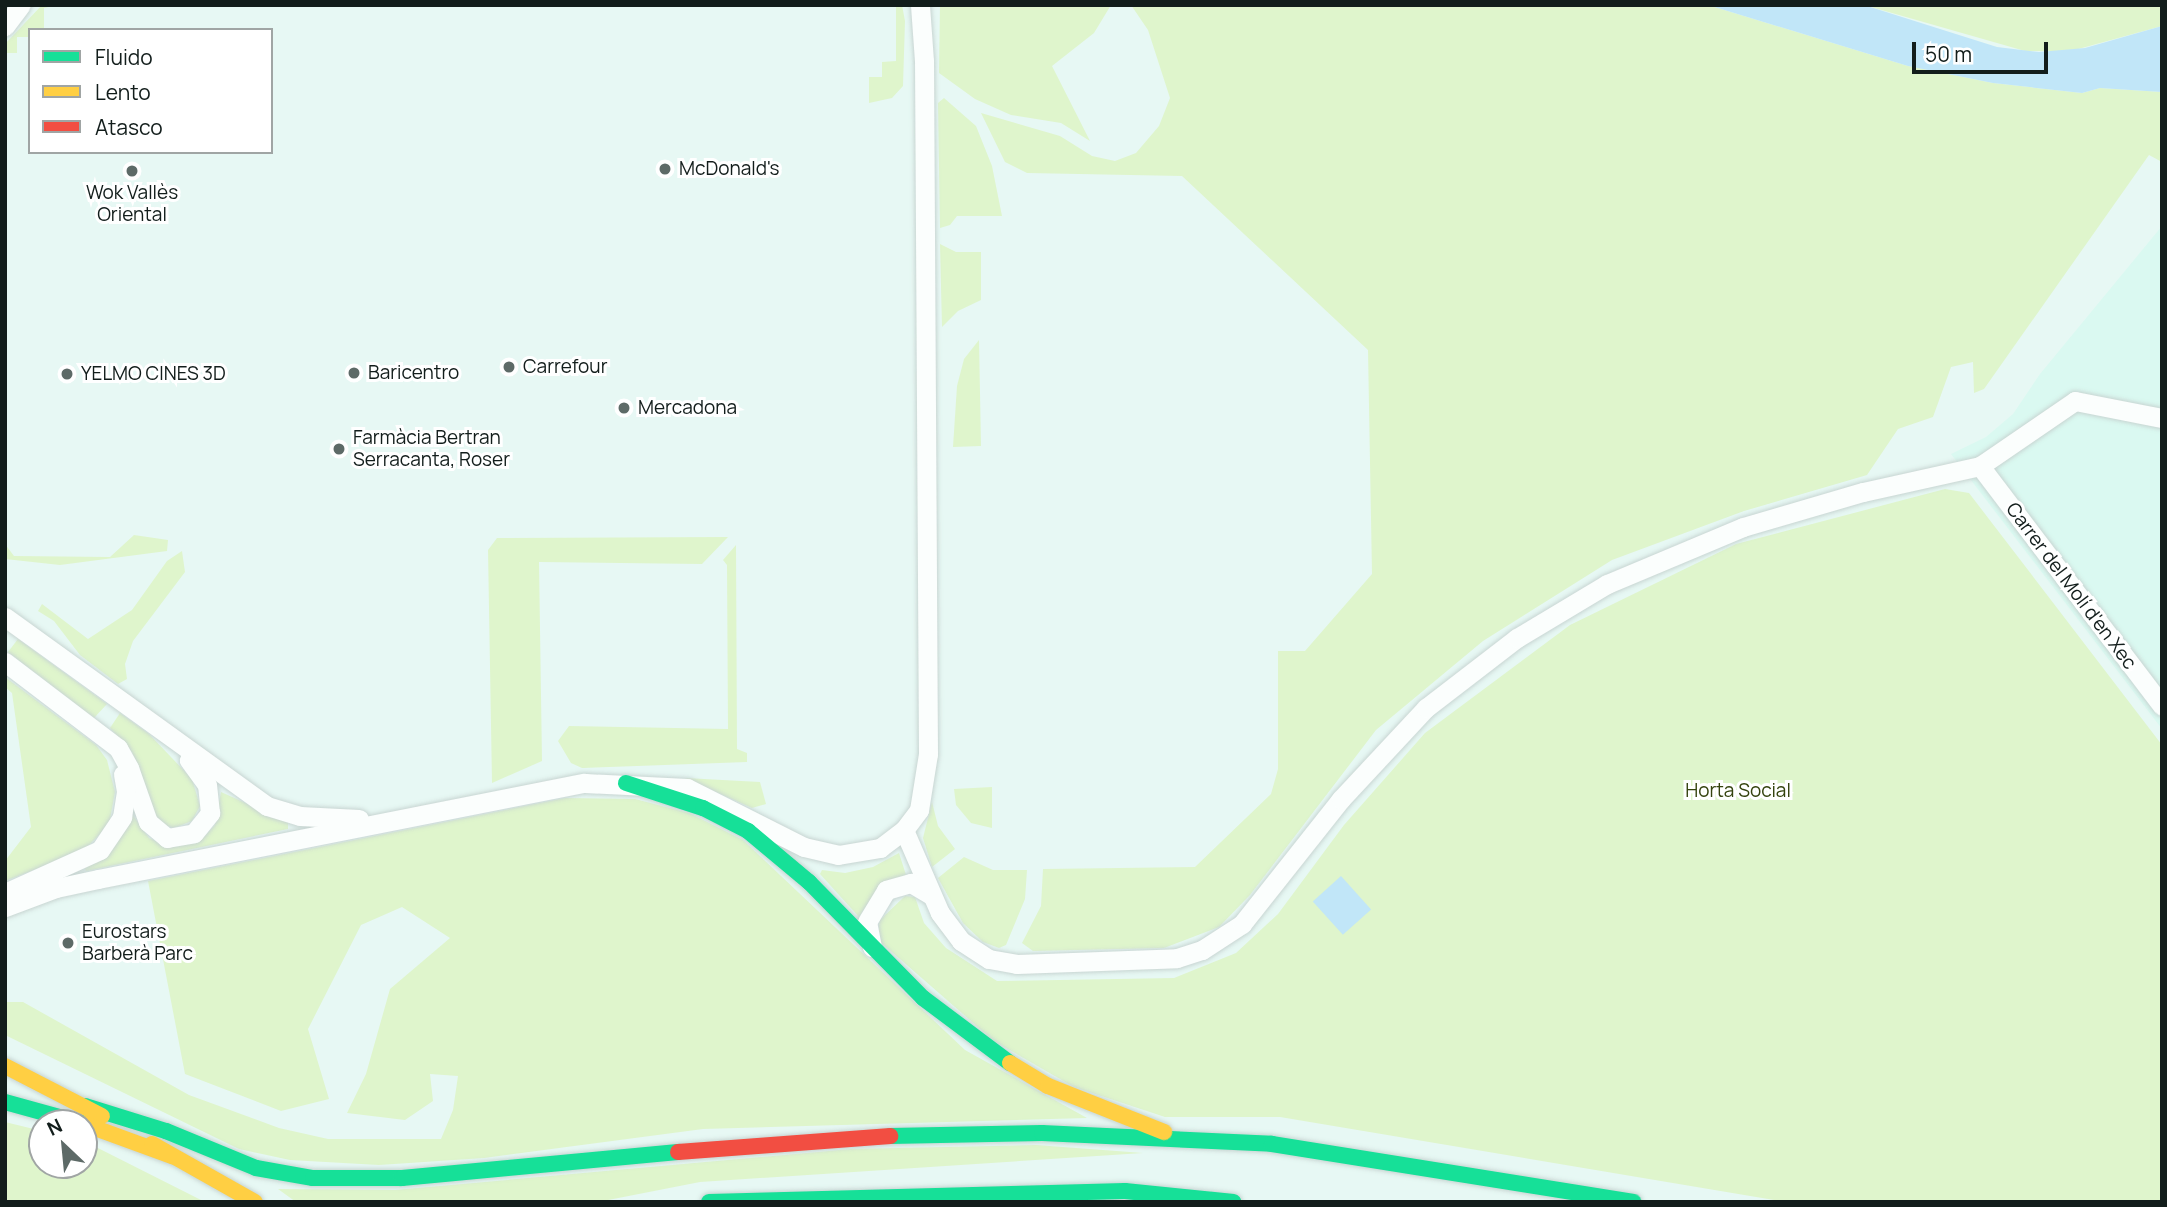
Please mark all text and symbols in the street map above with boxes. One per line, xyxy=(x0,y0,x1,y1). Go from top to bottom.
legend xyxy=(28,28,273,154)
scale bar xyxy=(1915,28,2052,72)
text: 50 m xyxy=(1925,40,1972,68)
text: Fluido xyxy=(95,43,153,71)
text: Lento xyxy=(95,78,151,106)
text: Atasco xyxy=(95,113,163,141)
place label: McDonald's xyxy=(679,158,780,180)
marker: McDonald's xyxy=(657,161,673,177)
marker: Wok Vallès Oriental xyxy=(124,163,140,179)
place label: Wok Vallès Oriental xyxy=(86,182,178,226)
place label: Carrefour xyxy=(523,356,607,378)
marker: Carrefour xyxy=(501,359,517,375)
place label: Baricentro xyxy=(368,362,459,384)
place label: YELMO CINES 3D xyxy=(81,363,226,385)
marker: Baricentro xyxy=(346,365,362,381)
marker: YELMO CINES 3D xyxy=(59,366,75,382)
place label: Mercadona xyxy=(638,397,737,419)
marker: Mercadona xyxy=(616,400,632,416)
place label: Farmàcia Bertran Serracanta, Roser xyxy=(353,427,510,471)
marker: Farmàcia Bertran Serracanta, Roser xyxy=(331,441,347,457)
street label: Carrer del Molí d'en Xec xyxy=(2001,498,2141,674)
park label: Horta Social xyxy=(1685,780,1791,802)
place label: Eurostars Barberà Parc xyxy=(82,921,193,965)
marker: Eurostars Barberà Parc xyxy=(60,935,76,951)
north arrow xyxy=(28,1109,98,1179)
text: N xyxy=(43,1112,67,1142)

